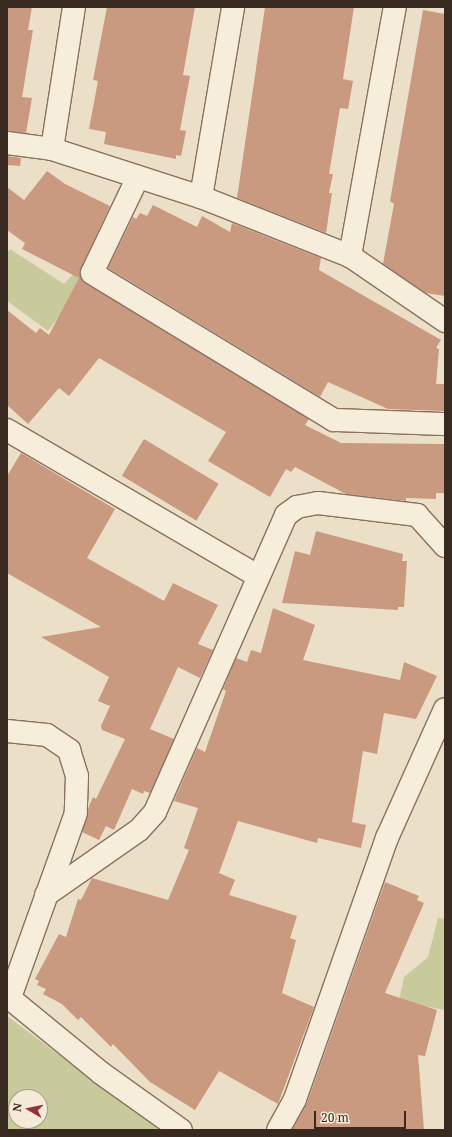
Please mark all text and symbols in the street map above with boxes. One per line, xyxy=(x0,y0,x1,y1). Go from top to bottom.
north arrow xyxy=(8,1089,48,1129)
text: N xyxy=(9,1102,25,1113)
scale bar xyxy=(316,1103,408,1129)
text: 20 m xyxy=(321,1109,349,1126)

